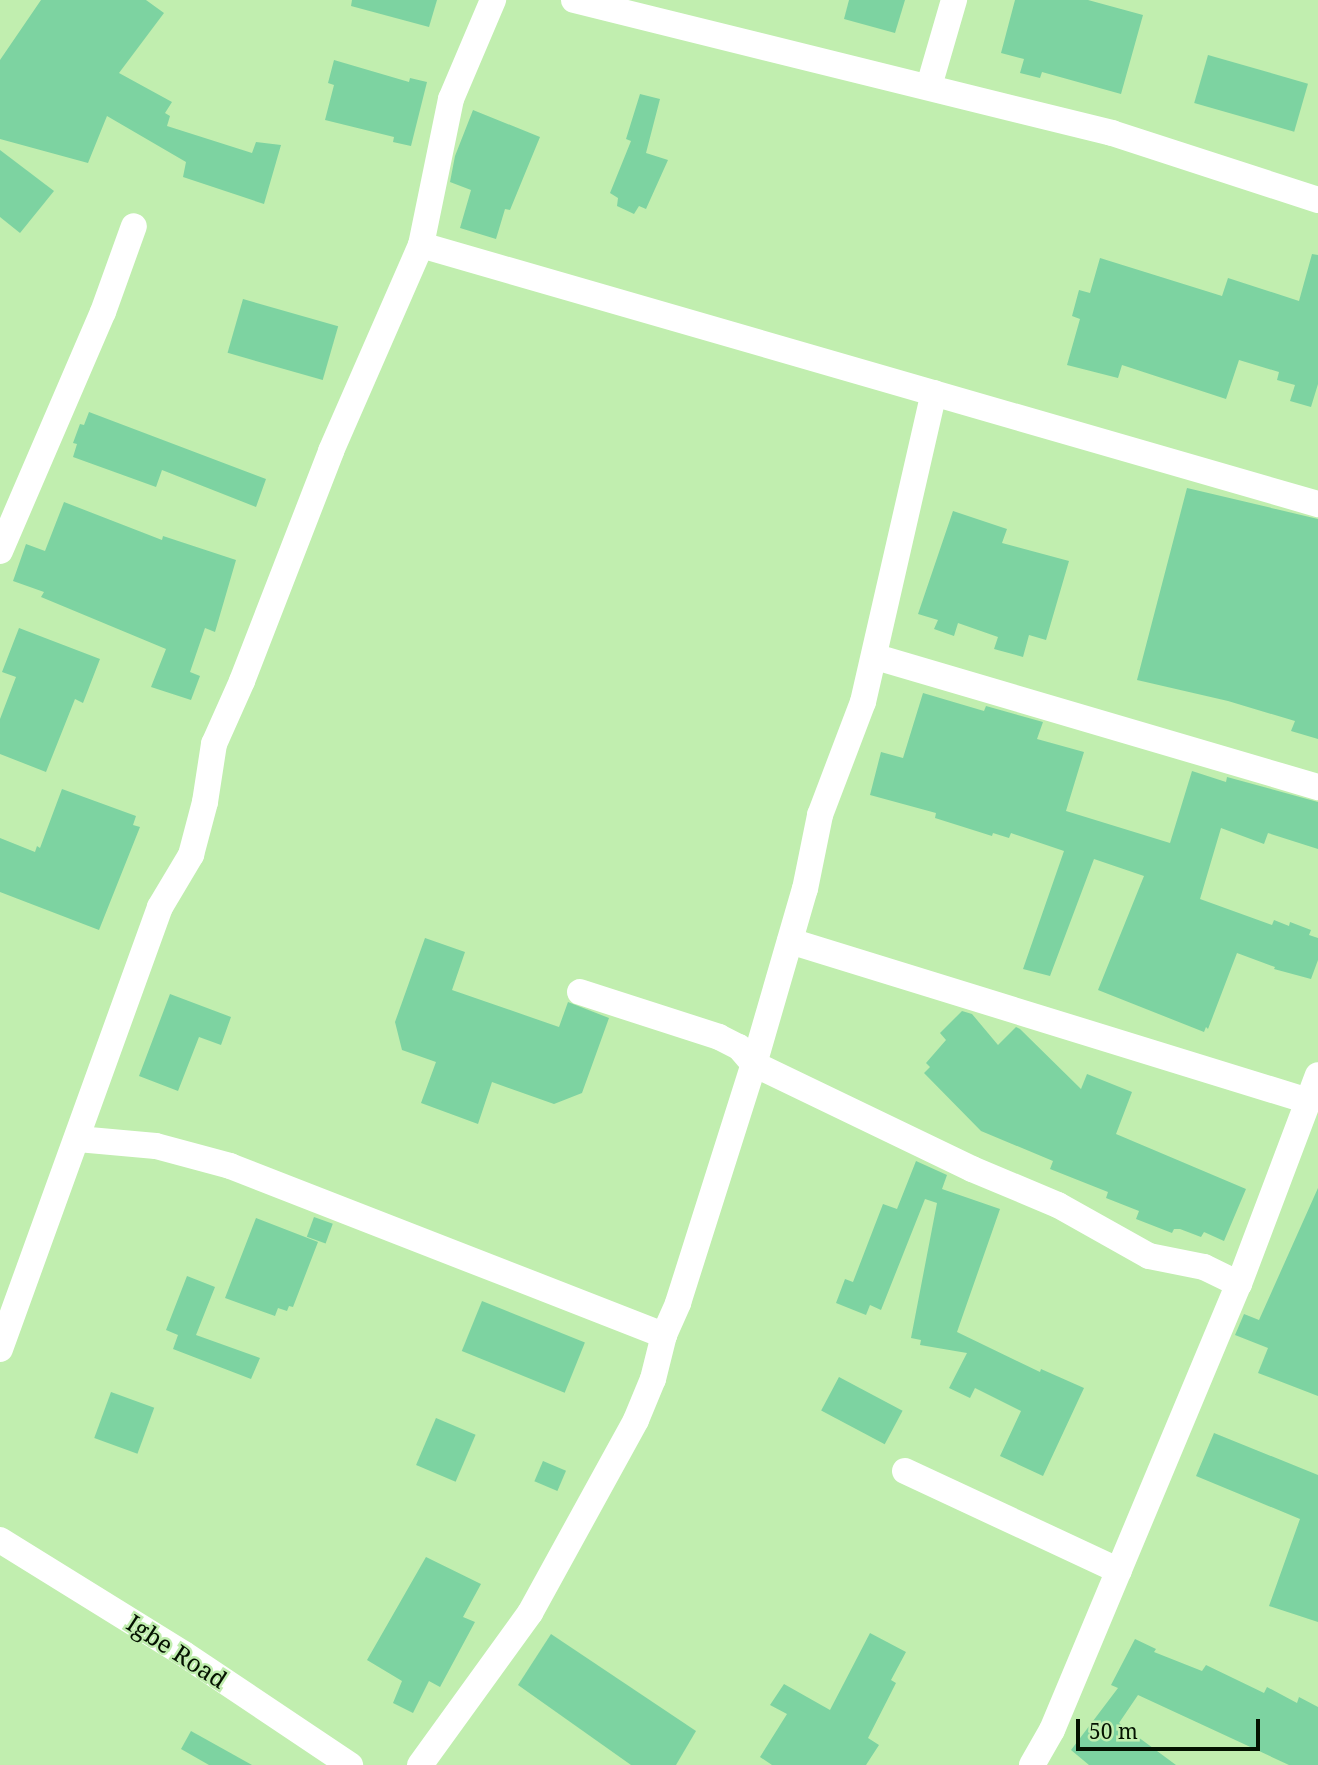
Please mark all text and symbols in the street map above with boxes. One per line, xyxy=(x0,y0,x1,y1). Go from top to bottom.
street label: Igbe Road xyxy=(122,1608,232,1694)
scale bar xyxy=(1080,1706,1264,1750)
text: 50 m xyxy=(1089,1717,1138,1745)

